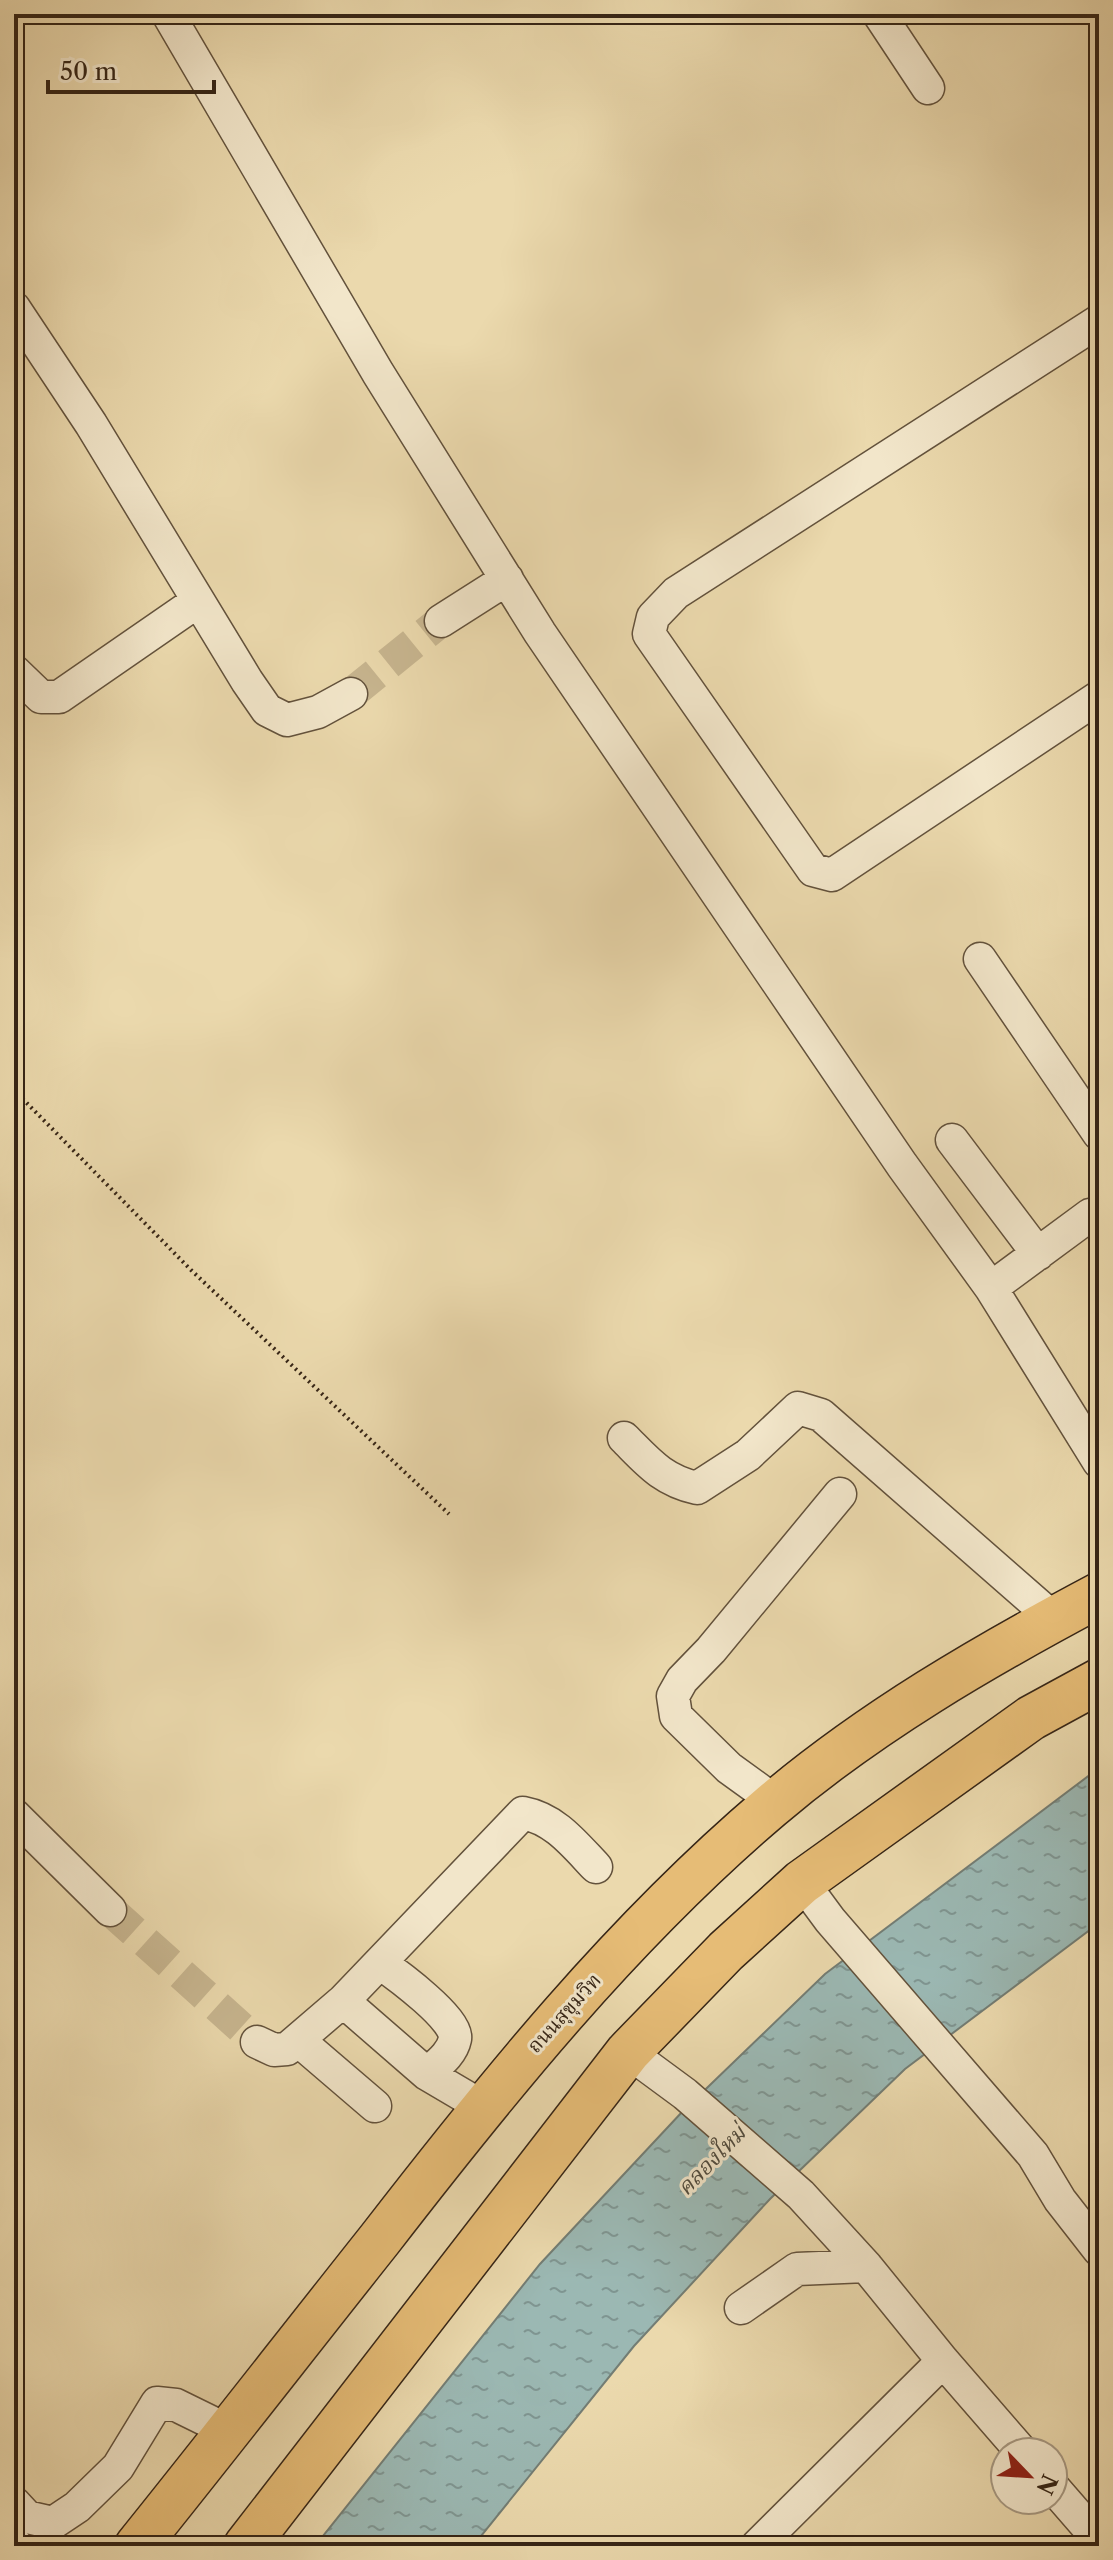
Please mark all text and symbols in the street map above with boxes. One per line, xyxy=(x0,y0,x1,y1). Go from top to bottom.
scale bar xyxy=(48,44,214,94)
text: 50 m xyxy=(60,57,117,86)
street label: ถนนสุขุมวิท xyxy=(522,1968,607,2058)
water label: คลองใหม่ xyxy=(670,2116,753,2201)
north arrow xyxy=(989,2436,1069,2516)
text: N xyxy=(1030,2470,1063,2499)

